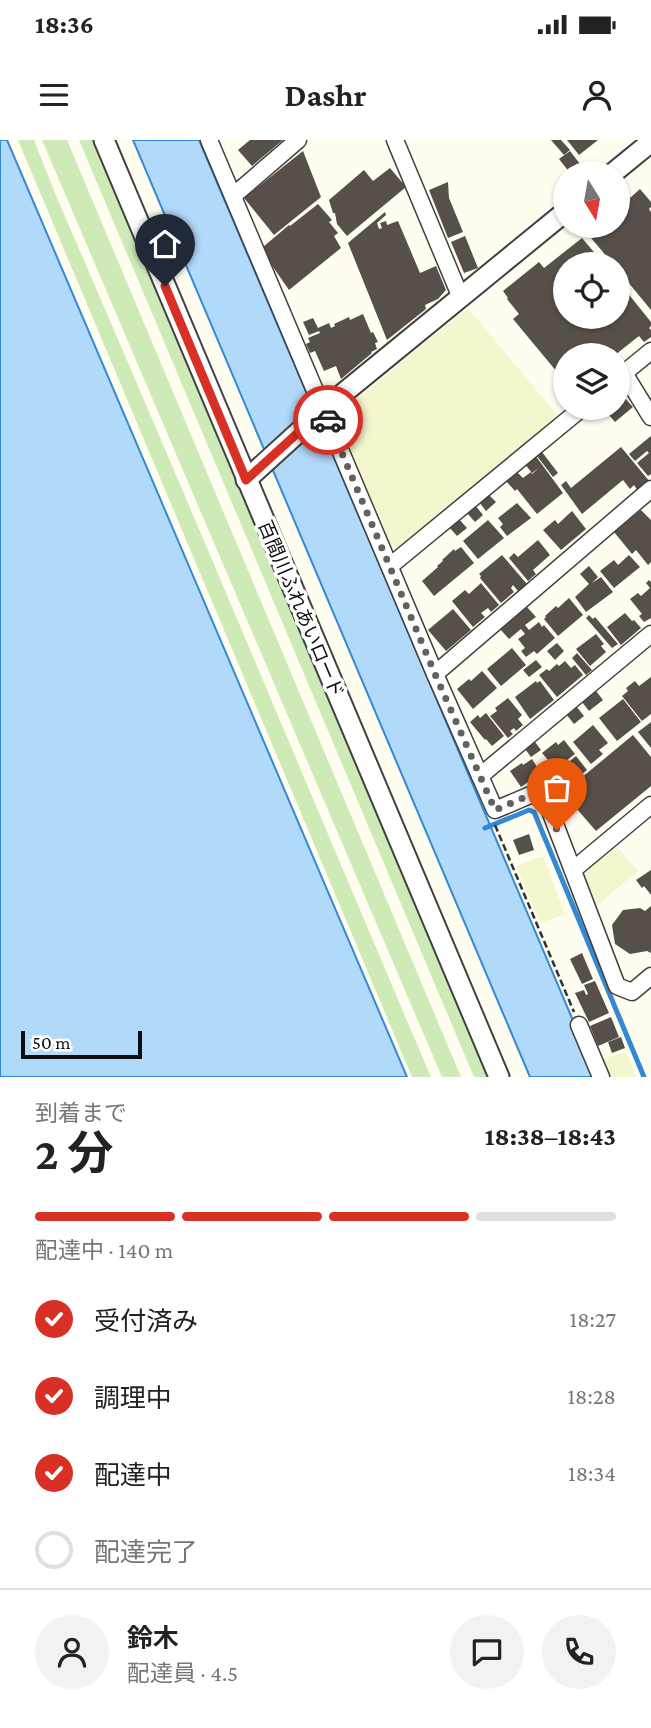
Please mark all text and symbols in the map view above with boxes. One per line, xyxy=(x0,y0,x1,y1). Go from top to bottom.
text: 18:36 xyxy=(35,10,94,39)
icon: menu xyxy=(35,76,73,114)
icon: person xyxy=(578,76,616,114)
text: Dashr xyxy=(285,77,366,113)
north arrow xyxy=(553,161,630,238)
map controls xyxy=(553,161,630,420)
pin xyxy=(135,214,195,286)
icon: home xyxy=(146,225,184,263)
button: locate xyxy=(553,252,630,329)
button: layers xyxy=(553,343,630,420)
courier xyxy=(293,385,363,455)
icon: car xyxy=(309,401,347,439)
street label: 百間川ふれあいロード xyxy=(254,517,348,701)
pin xyxy=(527,758,587,830)
icon: bag xyxy=(538,769,576,807)
scale bar xyxy=(21,1028,142,1060)
text: 50 m xyxy=(32,1032,71,1053)
text: 到着まで xyxy=(35,1100,127,1126)
text: 18:38–18:43 xyxy=(485,1122,616,1151)
text: 2 分 xyxy=(35,1128,113,1179)
text: 配達中 · 140 m xyxy=(35,1237,173,1263)
icon: check xyxy=(35,1300,73,1338)
text: 18:27 xyxy=(570,1306,616,1332)
text: 受付済み xyxy=(94,1307,198,1336)
icon: check xyxy=(35,1377,73,1415)
text: 18:28 xyxy=(567,1383,616,1409)
text: 調理中 xyxy=(94,1384,172,1413)
icon: check xyxy=(35,1454,73,1492)
text: 18:34 xyxy=(568,1460,616,1486)
text: 配達中 xyxy=(94,1461,172,1490)
text: 配達完了 xyxy=(94,1538,198,1567)
button: person xyxy=(35,1615,109,1689)
button: chat xyxy=(450,1615,524,1689)
button: phone xyxy=(542,1615,616,1689)
text: 鈴木 xyxy=(127,1624,179,1653)
text: 配達員 · 4.5 xyxy=(127,1660,238,1686)

